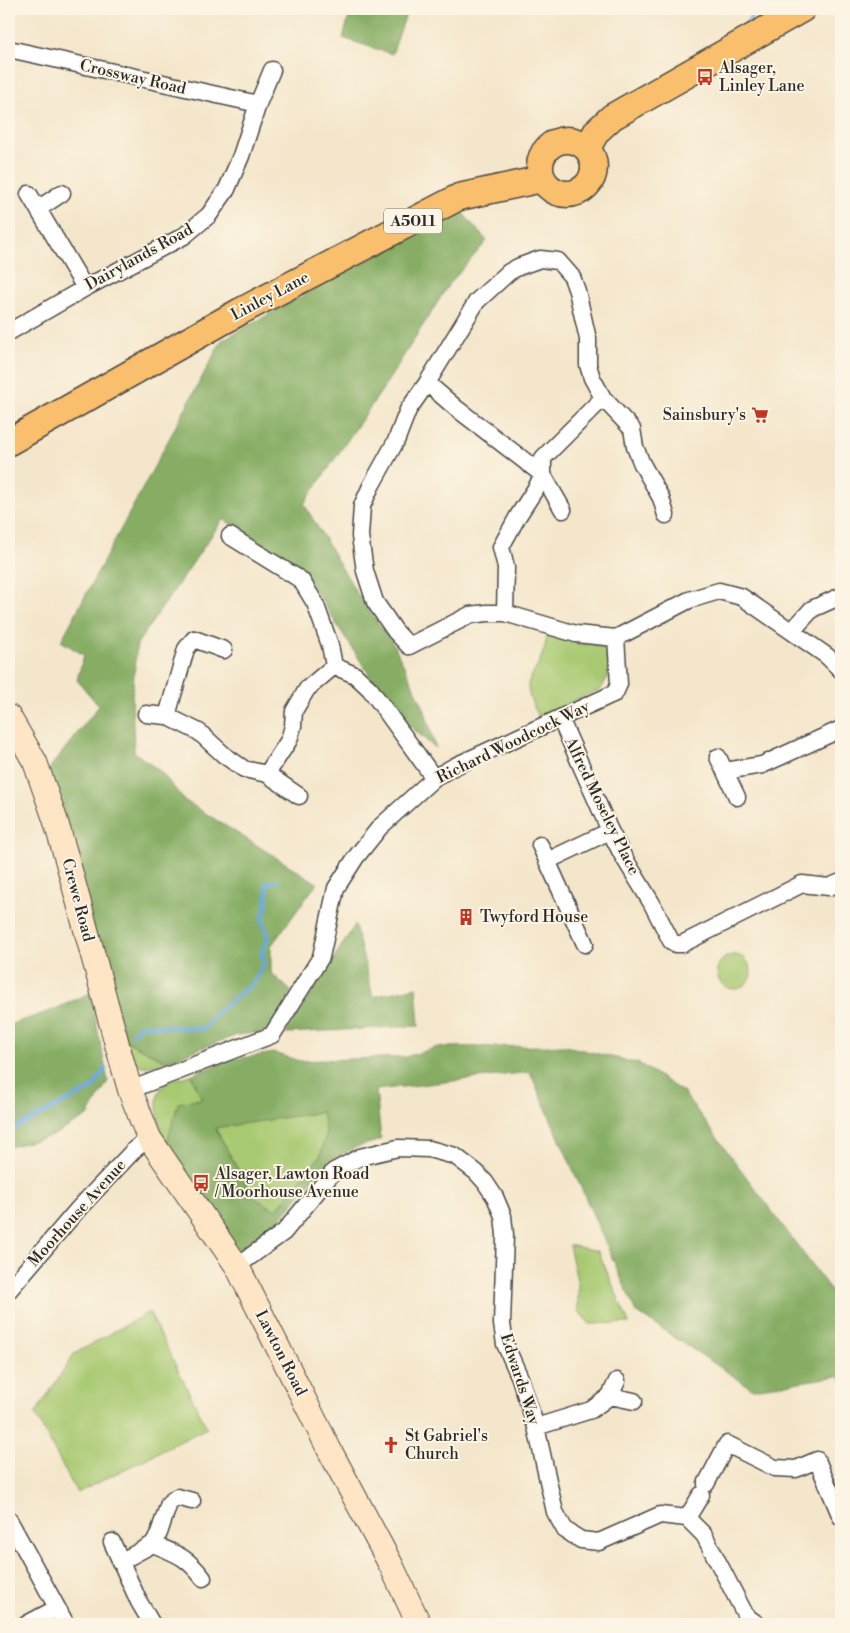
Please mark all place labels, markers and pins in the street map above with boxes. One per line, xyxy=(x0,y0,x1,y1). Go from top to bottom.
place label: Alsager, Linley Lane xyxy=(718,58,805,96)
bus stop icon: Alsager, Linley Lane xyxy=(695,67,715,87)
place label: Sainsbury's xyxy=(663,405,746,425)
supermarket icon: Sainsbury's xyxy=(750,405,770,425)
building icon: Twyford House xyxy=(456,907,476,927)
place label: Twyford House xyxy=(480,907,588,927)
place label: Alsager, Lawton Road / Moorhouse Avenue xyxy=(214,1164,369,1202)
bus stop icon: Alsager, Lawton Road / Moorhouse Avenue xyxy=(191,1173,211,1193)
place label: St Gabriel's Church xyxy=(405,1426,488,1464)
church icon: St Gabriel's Church xyxy=(381,1435,401,1455)

